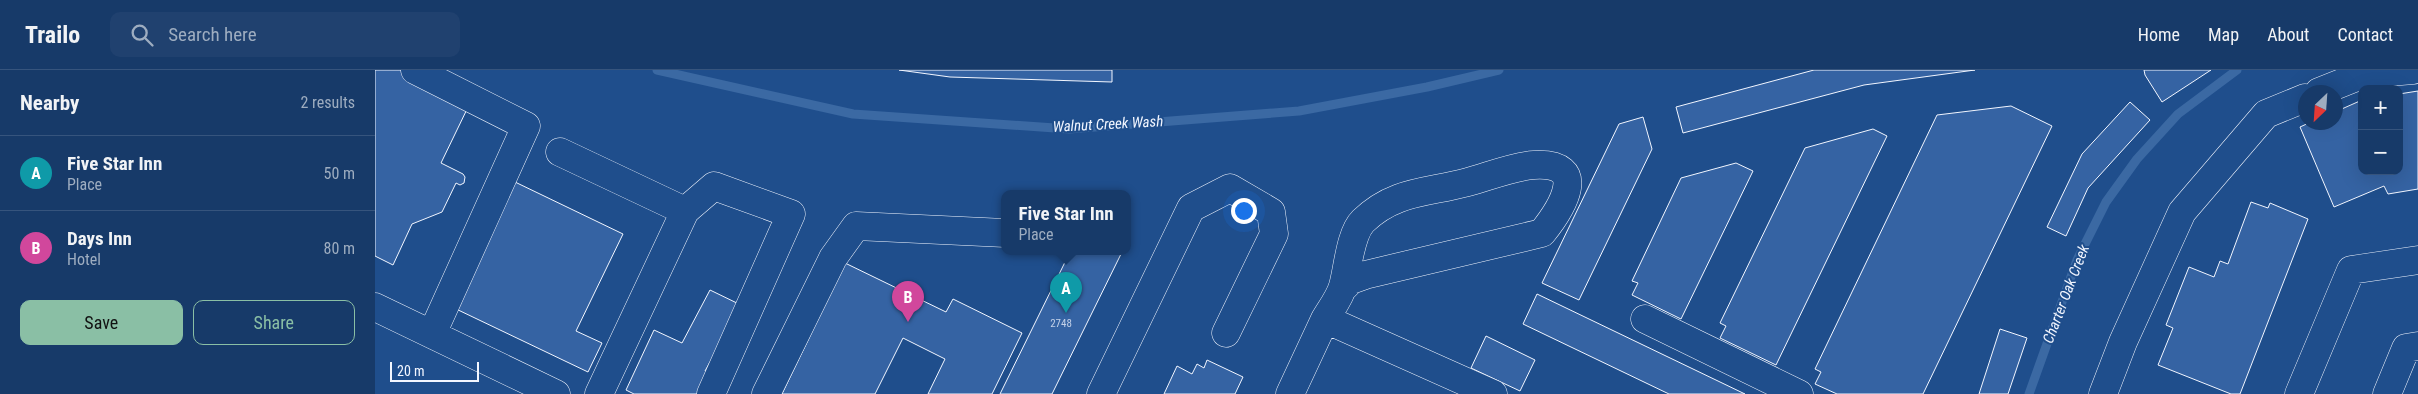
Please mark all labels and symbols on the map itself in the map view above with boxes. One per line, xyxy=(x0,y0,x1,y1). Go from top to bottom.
north arrow xyxy=(2298,85,2343,130)
water label: Walnut Creek Wash xyxy=(1052,112,1164,136)
your location xyxy=(1231,198,1257,224)
water label: Charter Oak Creek xyxy=(2039,242,2093,346)
pin: A xyxy=(1050,272,1082,313)
pin: B xyxy=(892,281,924,322)
house number: 2748 xyxy=(1050,317,1072,330)
scale bar xyxy=(390,359,479,382)

